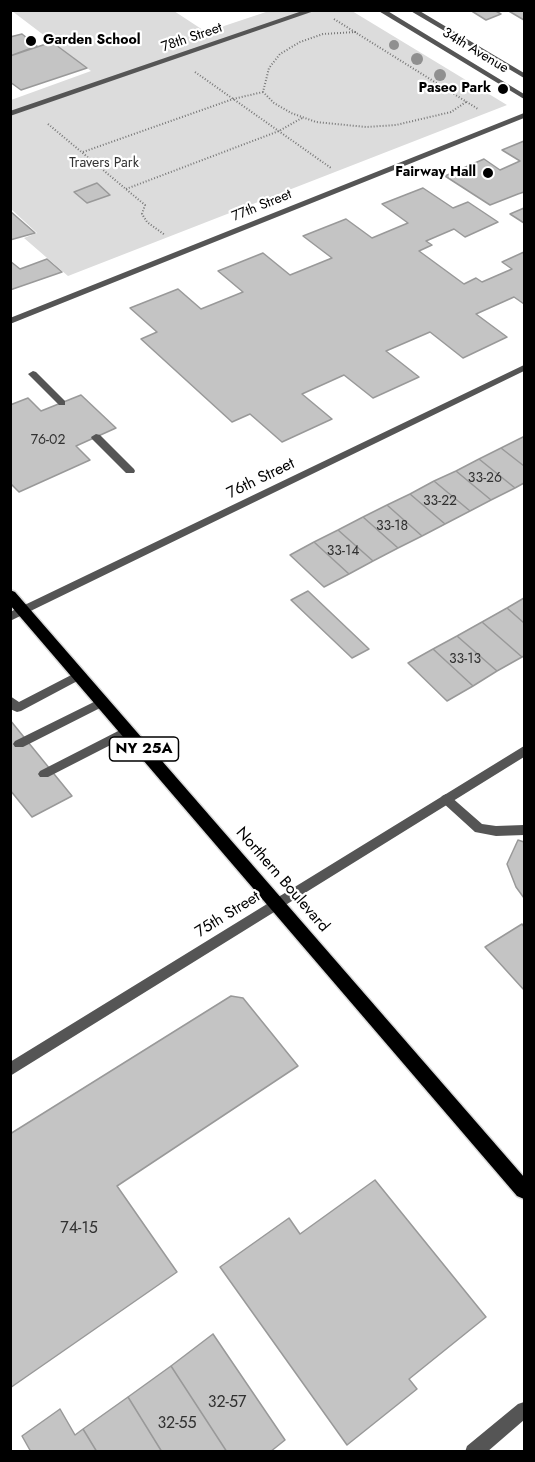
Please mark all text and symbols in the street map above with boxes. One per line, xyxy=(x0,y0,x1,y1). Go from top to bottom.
street label: 78th Street xyxy=(159,20,225,56)
street label: 34th Avenue xyxy=(439,25,511,77)
place label: Garden School xyxy=(43,33,141,49)
marker: Garden School xyxy=(24,34,38,48)
place label: Paseo Park xyxy=(419,81,491,97)
marker: Paseo Park xyxy=(496,82,510,96)
park label: Travers Park xyxy=(69,156,139,172)
place label: Fairway Hall xyxy=(395,165,476,181)
marker: Fairway Hall xyxy=(481,166,495,180)
street label: 77th Street xyxy=(230,186,294,226)
house number: 76-02 xyxy=(31,433,65,449)
street label: 76th Street xyxy=(224,454,298,504)
house number: 33-26 xyxy=(468,471,502,487)
house number: 33-22 xyxy=(423,494,457,510)
house number: 33-18 xyxy=(376,519,408,535)
house number: 33-14 xyxy=(327,544,359,560)
house number: 33-13 xyxy=(449,652,481,668)
road number: NY 25A xyxy=(110,737,178,761)
street label: Northern Boulevard xyxy=(231,824,333,936)
street label: 75th Street xyxy=(192,888,264,942)
house number: 74-15 xyxy=(60,1219,98,1239)
house number: 32-57 xyxy=(208,1393,246,1413)
house number: 32-55 xyxy=(157,1414,197,1434)

